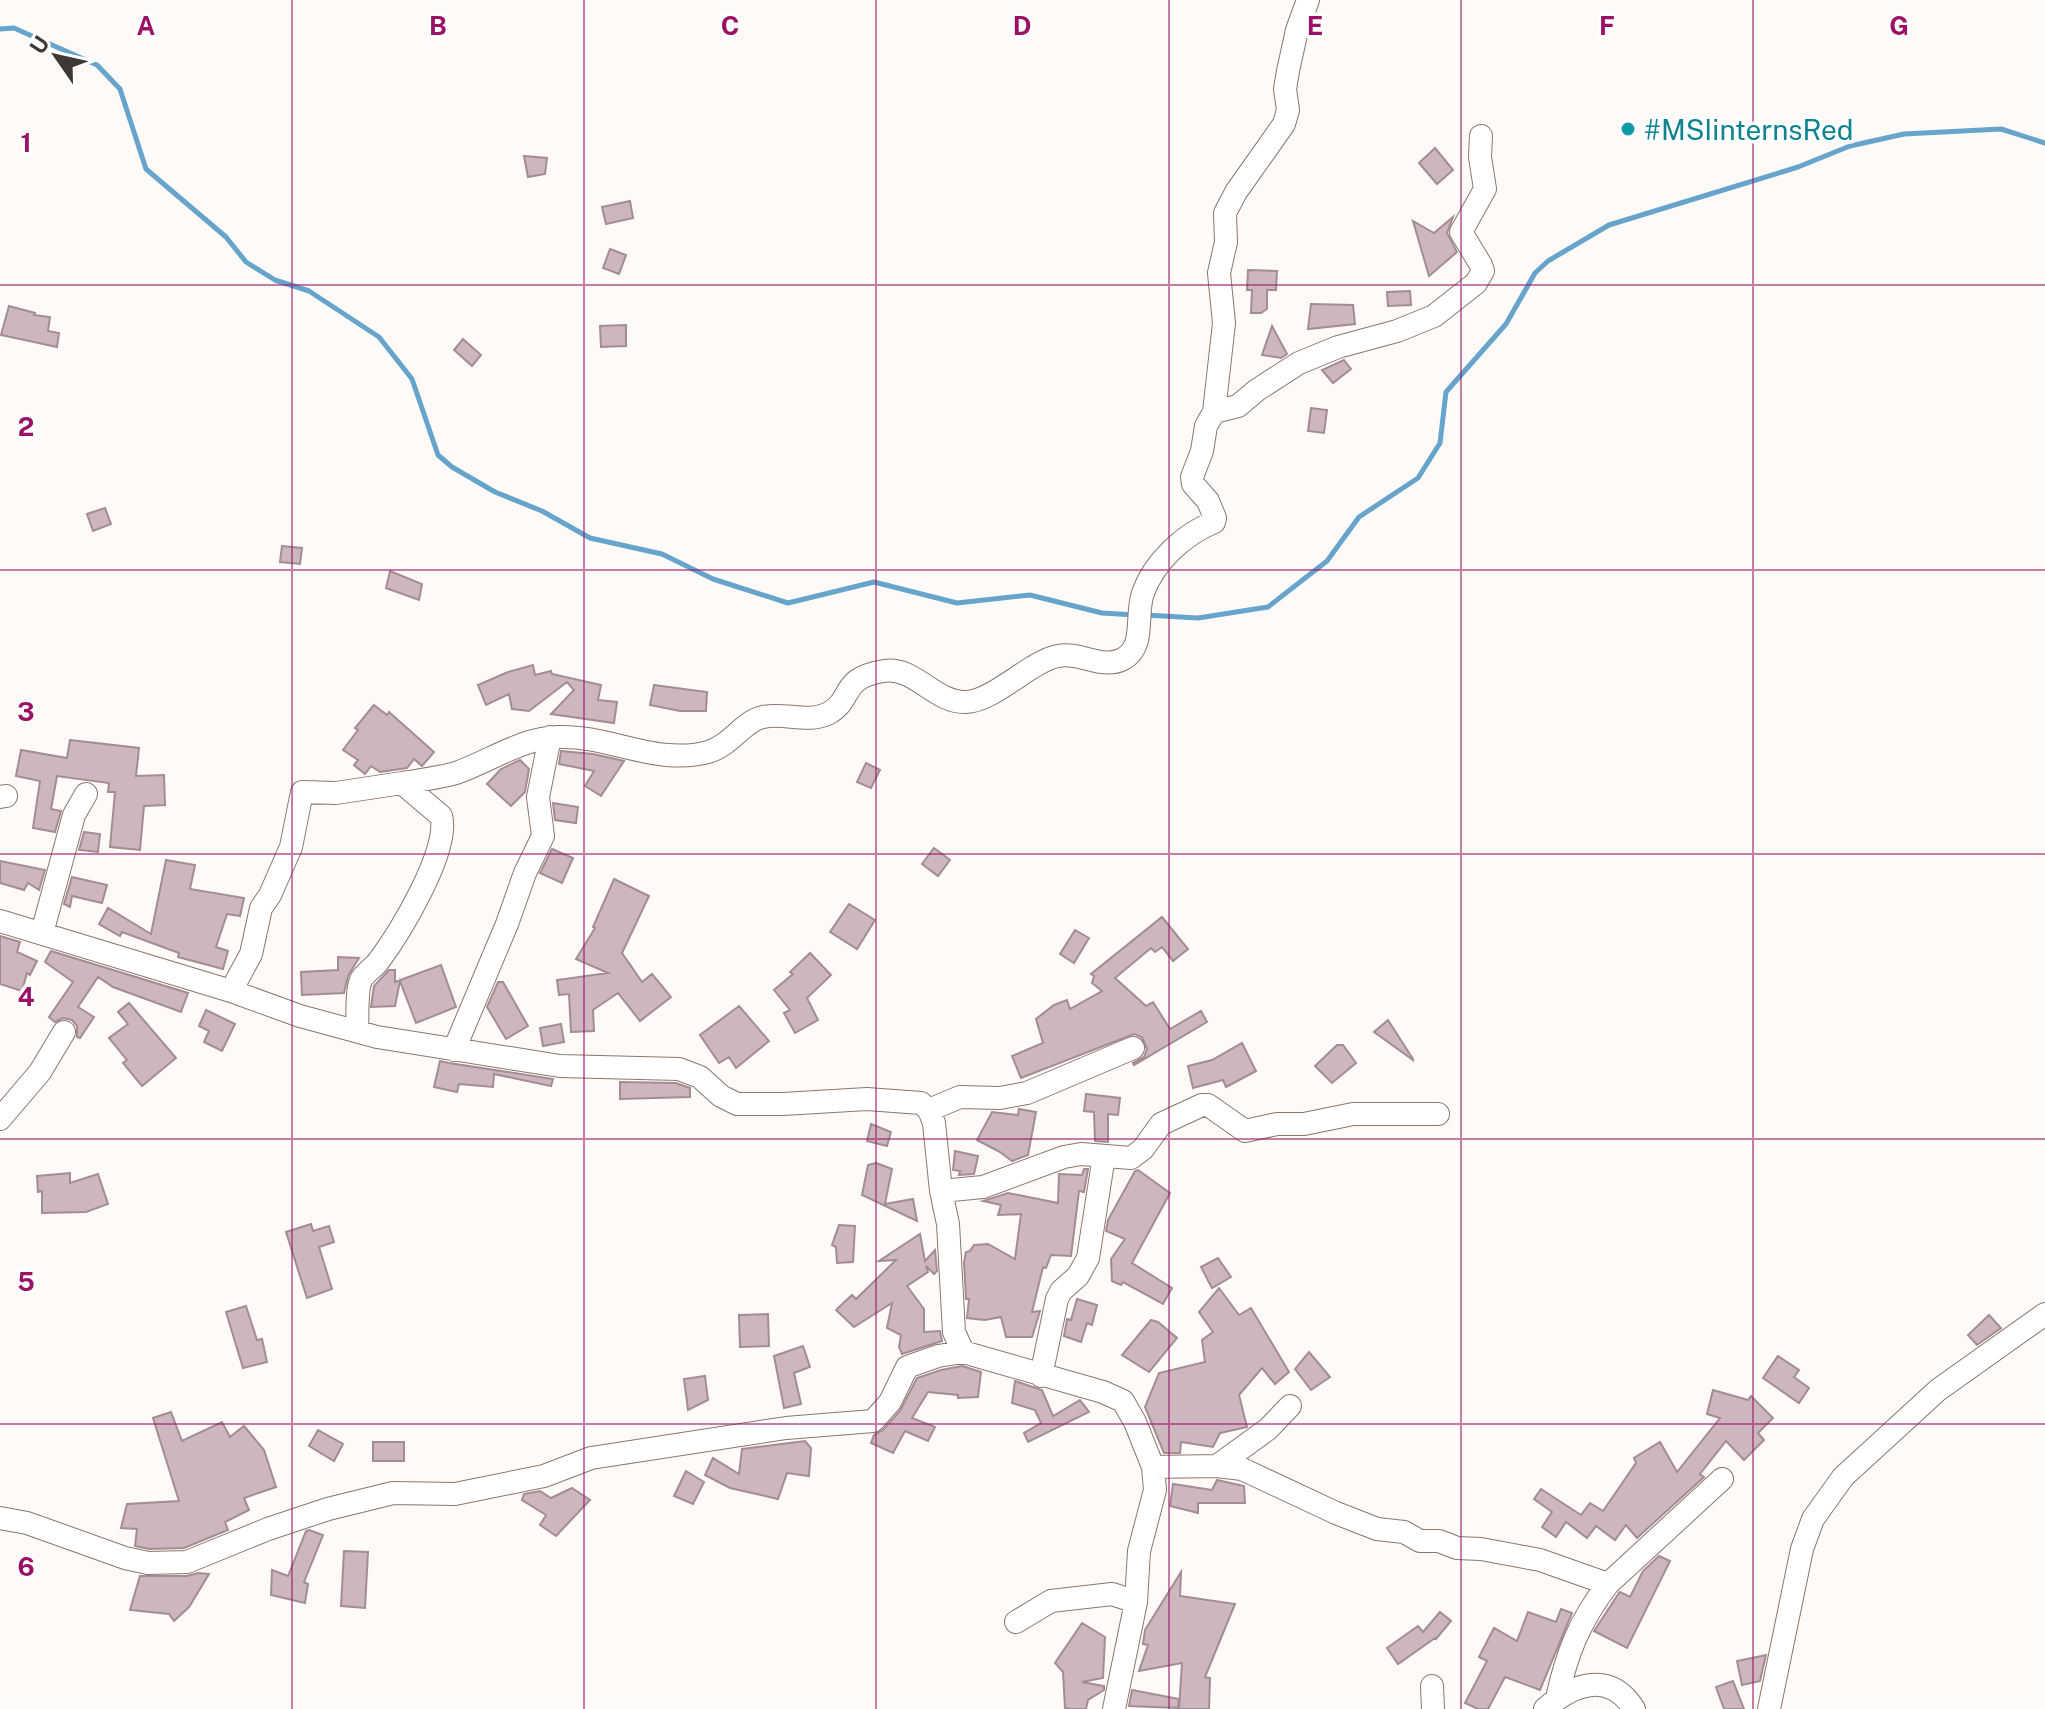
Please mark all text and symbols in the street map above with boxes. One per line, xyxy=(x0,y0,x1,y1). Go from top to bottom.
text: A xyxy=(137,10,156,41)
text: B xyxy=(429,10,447,41)
text: C xyxy=(721,10,739,41)
text: D xyxy=(1013,10,1031,41)
text: E xyxy=(1307,10,1323,41)
text: F xyxy=(1599,10,1615,41)
text: G xyxy=(1889,10,1909,41)
north arrow xyxy=(16,16,96,96)
text: U xyxy=(24,31,55,59)
place label: #MSIinternsRed xyxy=(1644,113,1853,146)
marker: #MSIinternsRed xyxy=(1619,120,1637,138)
text: 1 xyxy=(20,127,32,158)
text: 2 xyxy=(18,411,34,442)
text: 3 xyxy=(17,696,35,727)
text: 4 xyxy=(17,981,35,1012)
text: 5 xyxy=(17,1266,35,1297)
text: 6 xyxy=(17,1551,35,1582)

